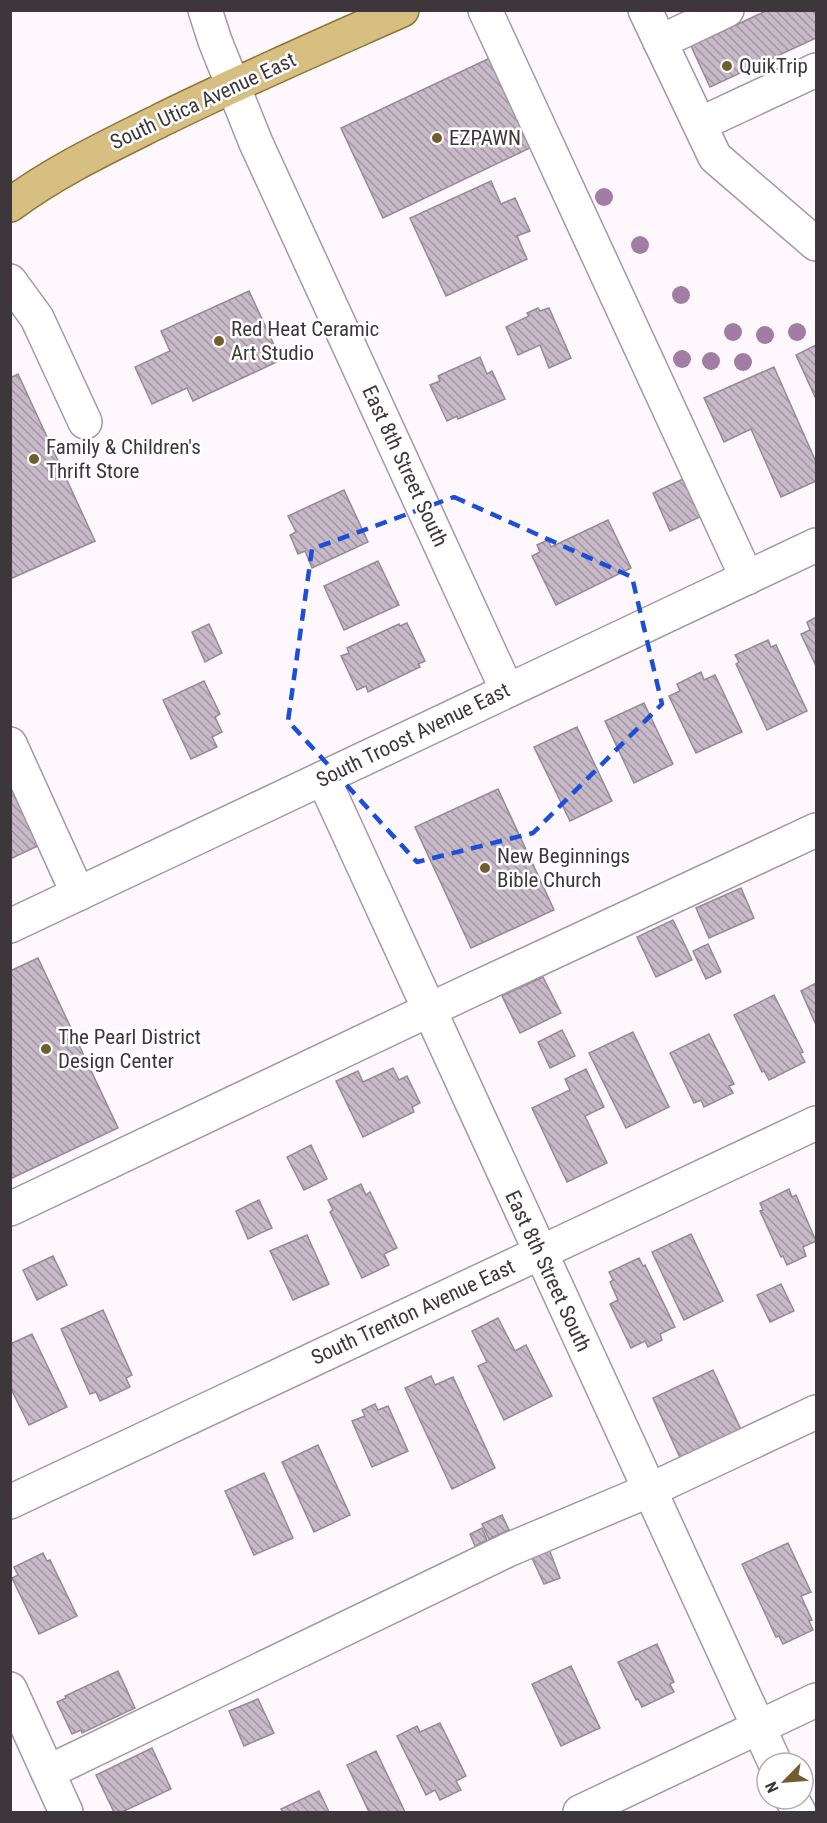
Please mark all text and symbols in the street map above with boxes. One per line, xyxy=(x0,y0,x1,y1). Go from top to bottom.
street label: South Utica Avenue East xyxy=(107,47,299,155)
place label: QuikTrip xyxy=(739,54,808,78)
marker: QuikTrip xyxy=(720,59,734,73)
place label: EZPAWN xyxy=(449,126,521,150)
marker: EZPAWN xyxy=(430,131,444,145)
place label: Red Heat Ceramic Art Studio xyxy=(231,317,379,365)
marker: Red Heat Ceramic Art Studio xyxy=(212,334,226,348)
street label: East 8th Street South xyxy=(357,382,453,550)
place label: Family & Children's Thrift Store xyxy=(46,435,201,483)
marker: Family & Children's Thrift Store xyxy=(27,452,41,466)
street label: South Troost Avenue East xyxy=(312,678,514,792)
place label: New Beginnings Bible Church xyxy=(497,844,630,892)
marker: New Beginnings Bible Church xyxy=(478,861,492,875)
place label: The Pearl District Design Center xyxy=(58,1025,201,1073)
marker: The Pearl District Design Center xyxy=(39,1042,53,1056)
street label: East 8th Street South xyxy=(500,1187,596,1355)
street label: South Trenton Avenue East xyxy=(307,1254,519,1370)
north arrow xyxy=(755,1751,815,1811)
text: N xyxy=(761,1779,783,1796)

